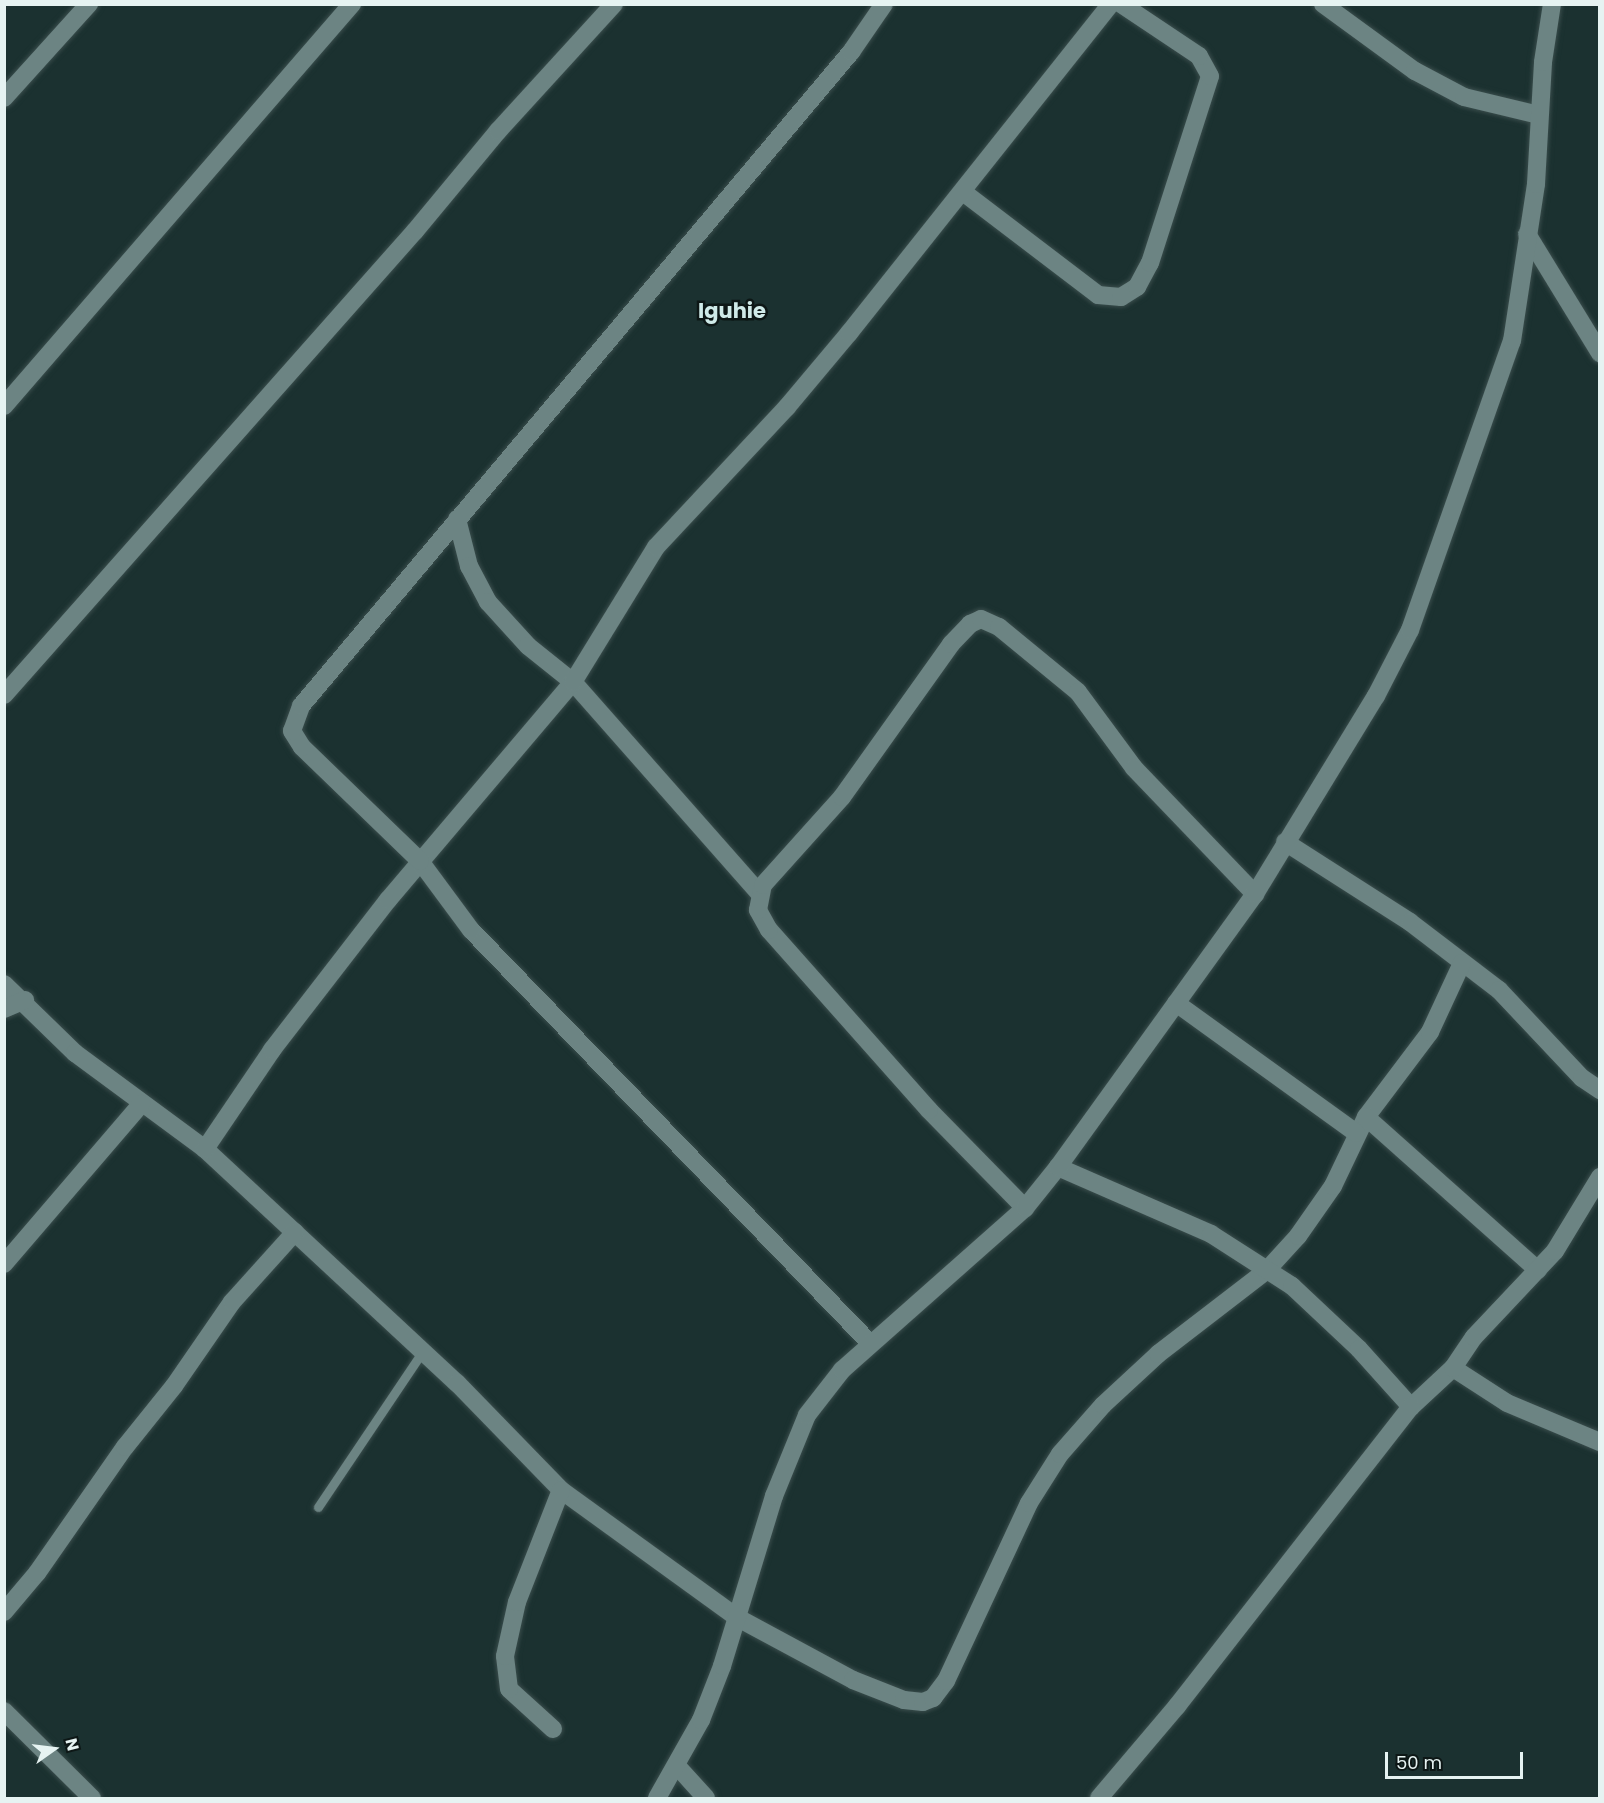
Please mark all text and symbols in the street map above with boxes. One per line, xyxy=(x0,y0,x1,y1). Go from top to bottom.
district label: Iguhie xyxy=(698,298,766,324)
north arrow xyxy=(24,1719,84,1779)
text: N xyxy=(59,1736,85,1753)
scale bar xyxy=(1388,1740,1526,1778)
text: 50 m xyxy=(1396,1750,1442,1775)

